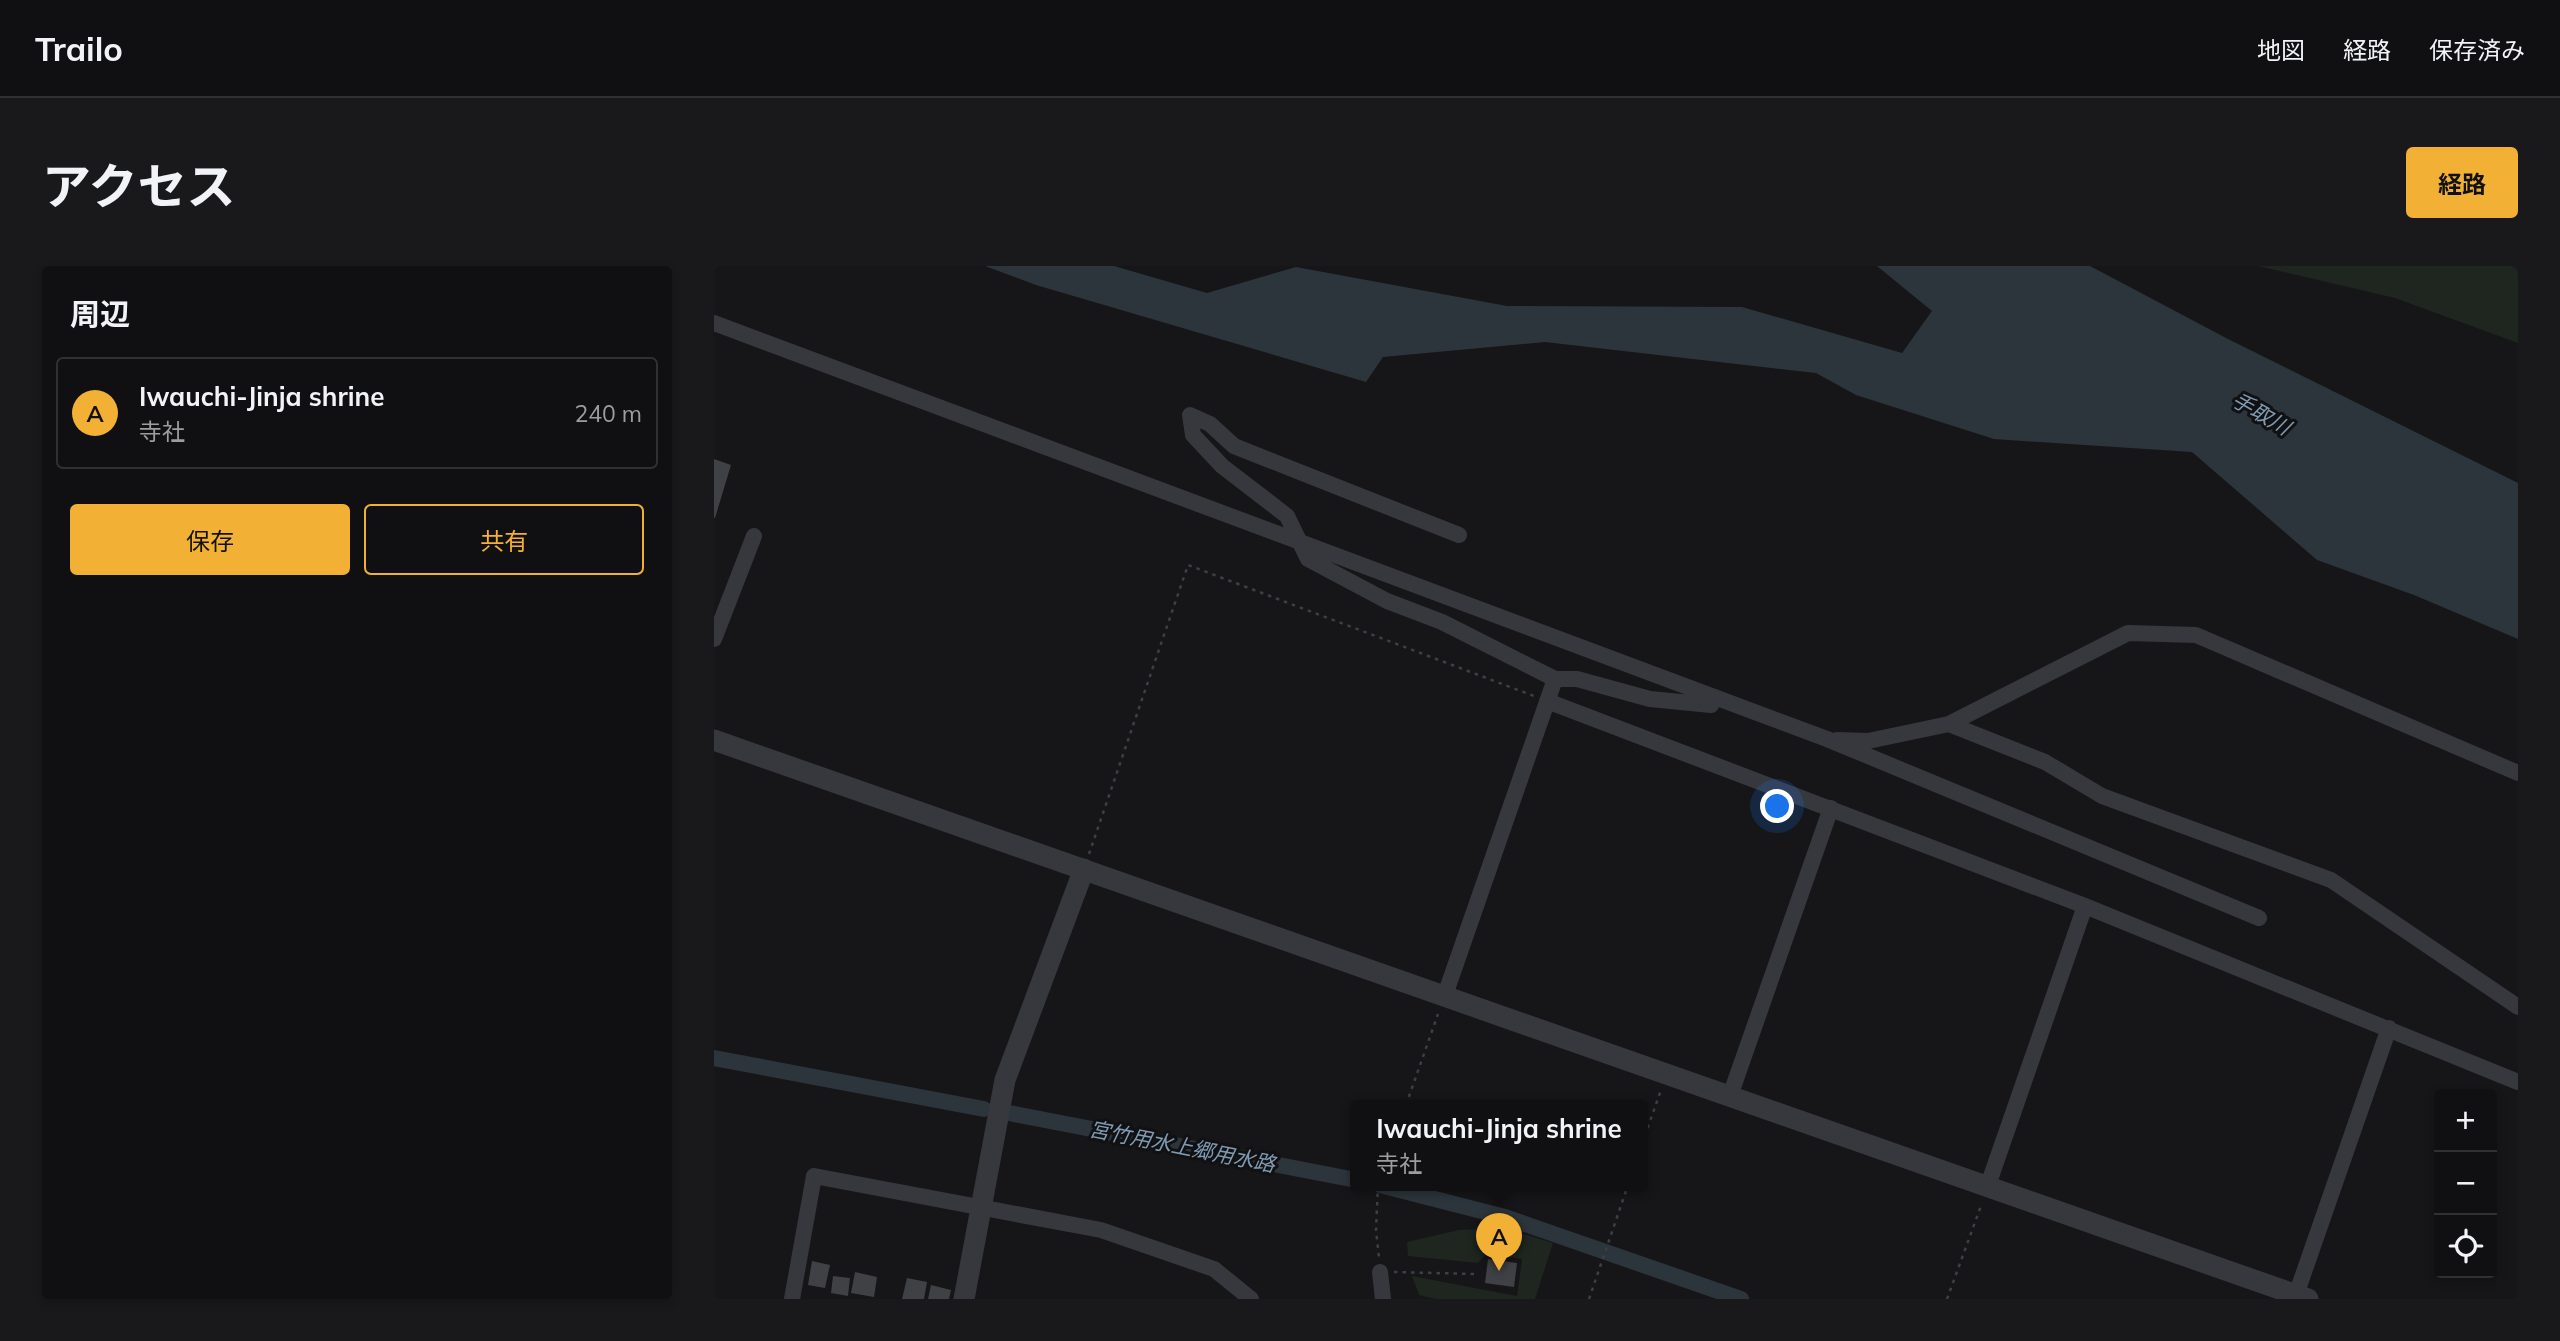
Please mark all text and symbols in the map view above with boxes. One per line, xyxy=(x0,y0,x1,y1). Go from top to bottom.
text: Trailo xyxy=(35,28,123,69)
text: 地図 xyxy=(2257,35,2305,65)
text: 経路 xyxy=(2343,35,2391,65)
text: 保存済み xyxy=(2429,35,2525,65)
button: 経路 xyxy=(2406,147,2518,218)
text: アクセス xyxy=(42,155,236,216)
text: 周辺 xyxy=(70,295,130,333)
text: Iwauchi-Jinja shrine xyxy=(139,380,384,413)
water label: 手取川 xyxy=(2228,386,2297,441)
text: A xyxy=(86,399,104,428)
text: 240 m xyxy=(574,399,642,428)
text: 寺社 xyxy=(139,417,185,446)
button: 保存 xyxy=(70,504,350,575)
button: 共有 xyxy=(364,504,644,575)
your location xyxy=(1760,789,1794,823)
map controls xyxy=(2434,1089,2497,1278)
button: + xyxy=(2434,1089,2497,1152)
popup xyxy=(1350,1100,1648,1191)
text: Iwauchi-Jinja shrine xyxy=(1376,1112,1622,1145)
water label: 宮竹用水上郷用水路 xyxy=(1087,1115,1279,1177)
text: 寺社 xyxy=(1376,1149,1422,1178)
button: − xyxy=(2434,1152,2497,1215)
pin: A xyxy=(1476,1213,1522,1271)
button: locate xyxy=(2434,1215,2497,1278)

